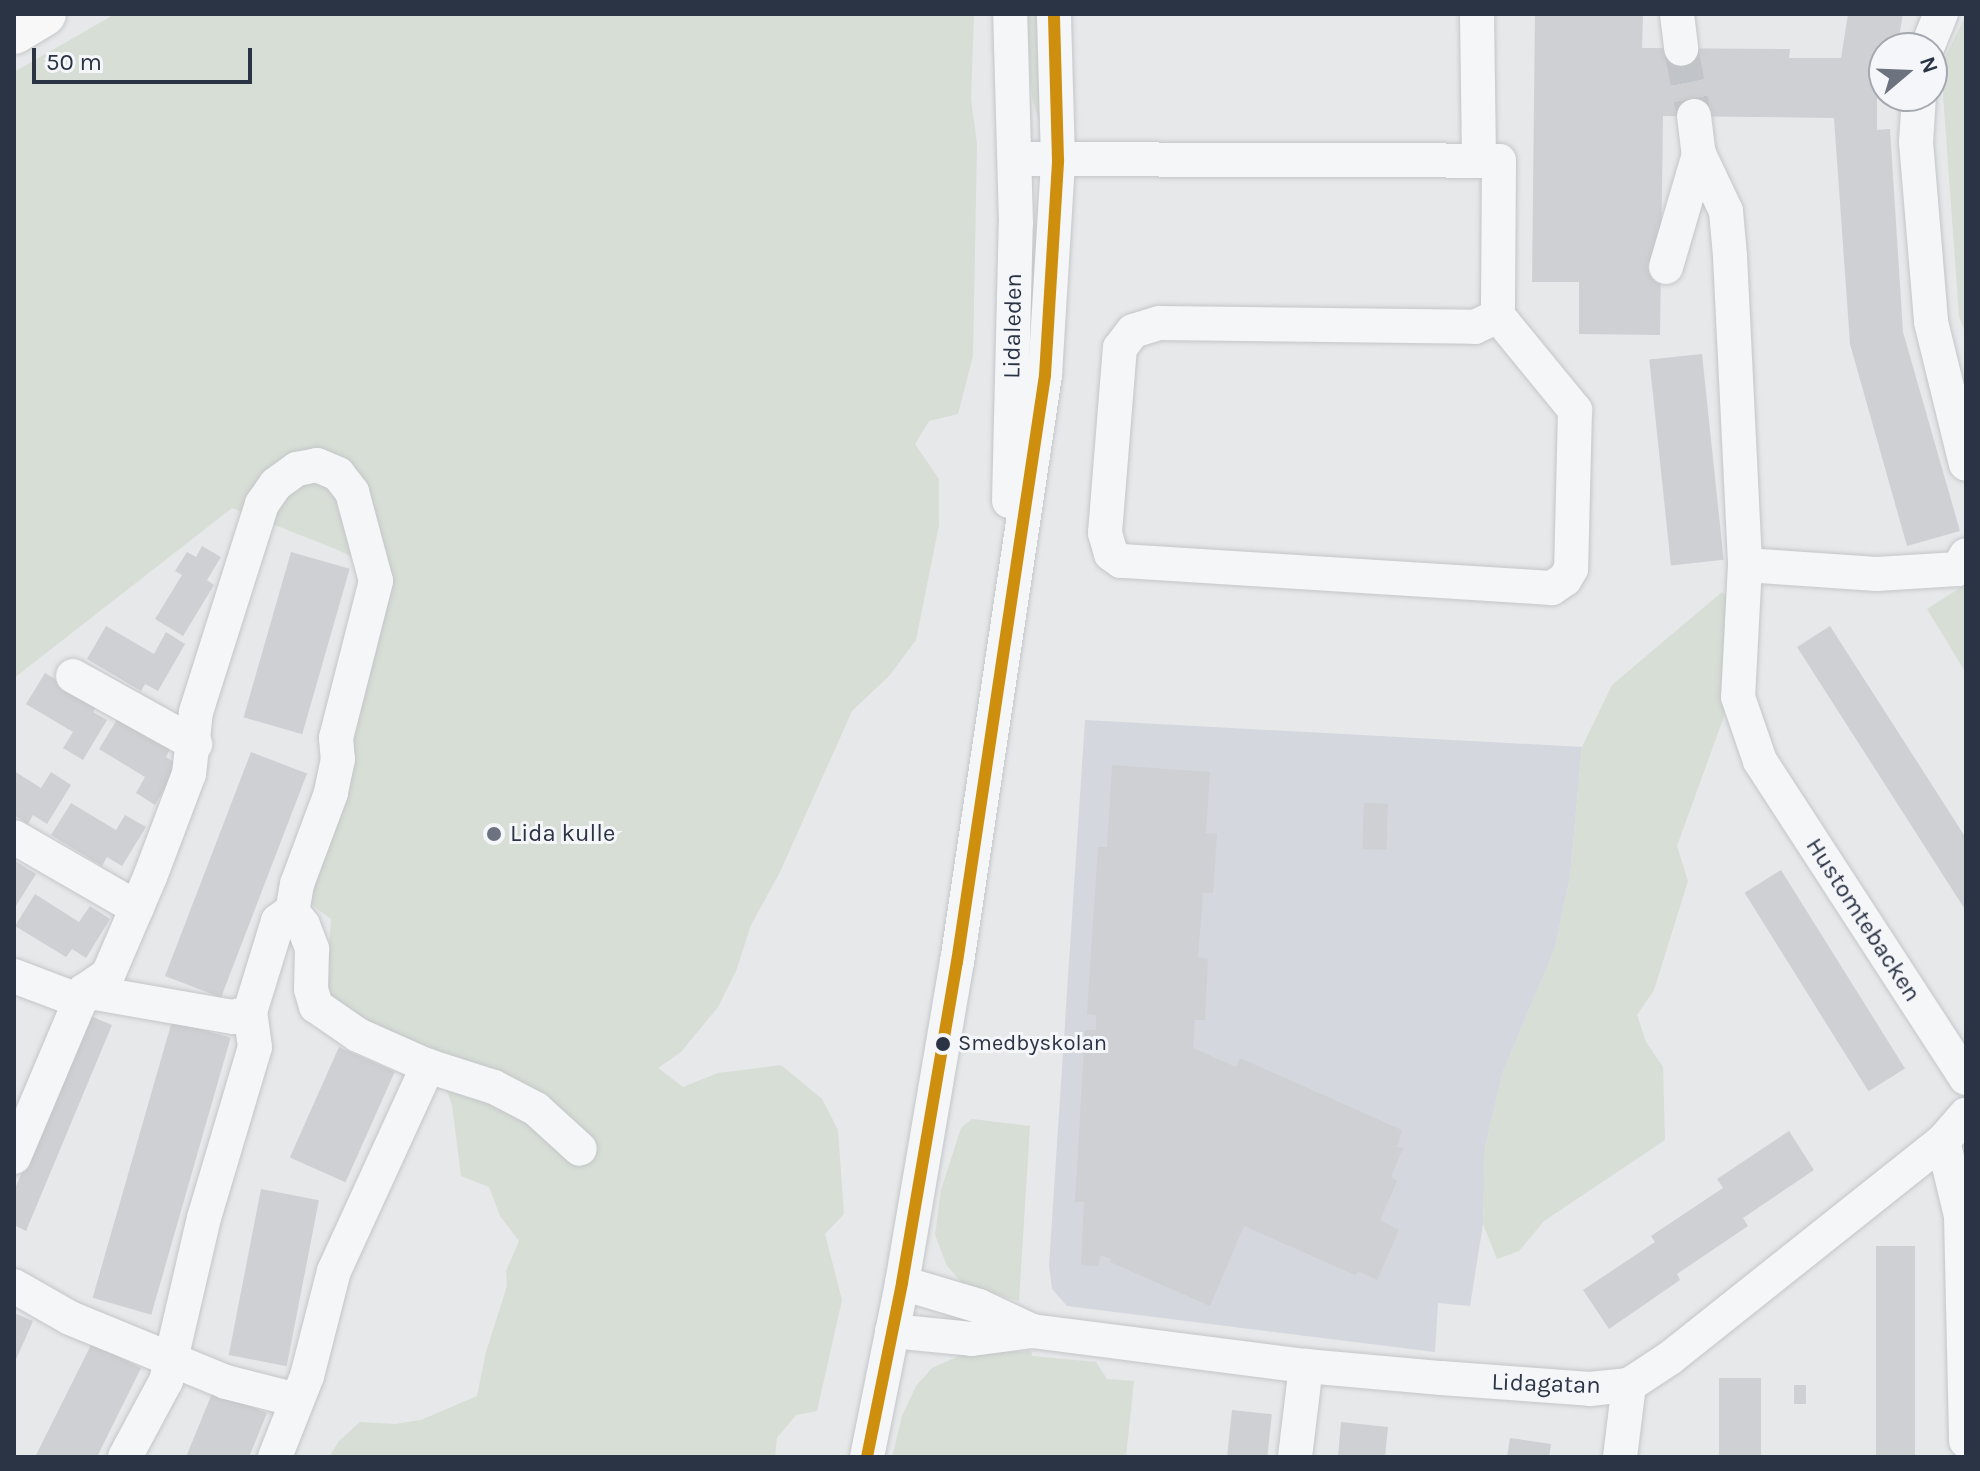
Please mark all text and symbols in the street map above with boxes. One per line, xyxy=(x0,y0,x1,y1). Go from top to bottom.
scale bar xyxy=(36,32,256,82)
north arrow xyxy=(1868,32,1948,112)
text: 50 m xyxy=(46,48,102,76)
text: N xyxy=(1914,53,1944,77)
street label: Lidaleden xyxy=(998,273,1028,379)
place label: Lida kulle xyxy=(510,820,615,848)
marker: Lida kulle xyxy=(485,825,503,843)
street label: Hustomtebacken xyxy=(1799,833,1927,1007)
place label: Smedbyskolan xyxy=(958,1031,1107,1057)
marker: Smedbyskolan xyxy=(935,1036,951,1052)
street label: Lidagatan xyxy=(1491,1368,1601,1400)

